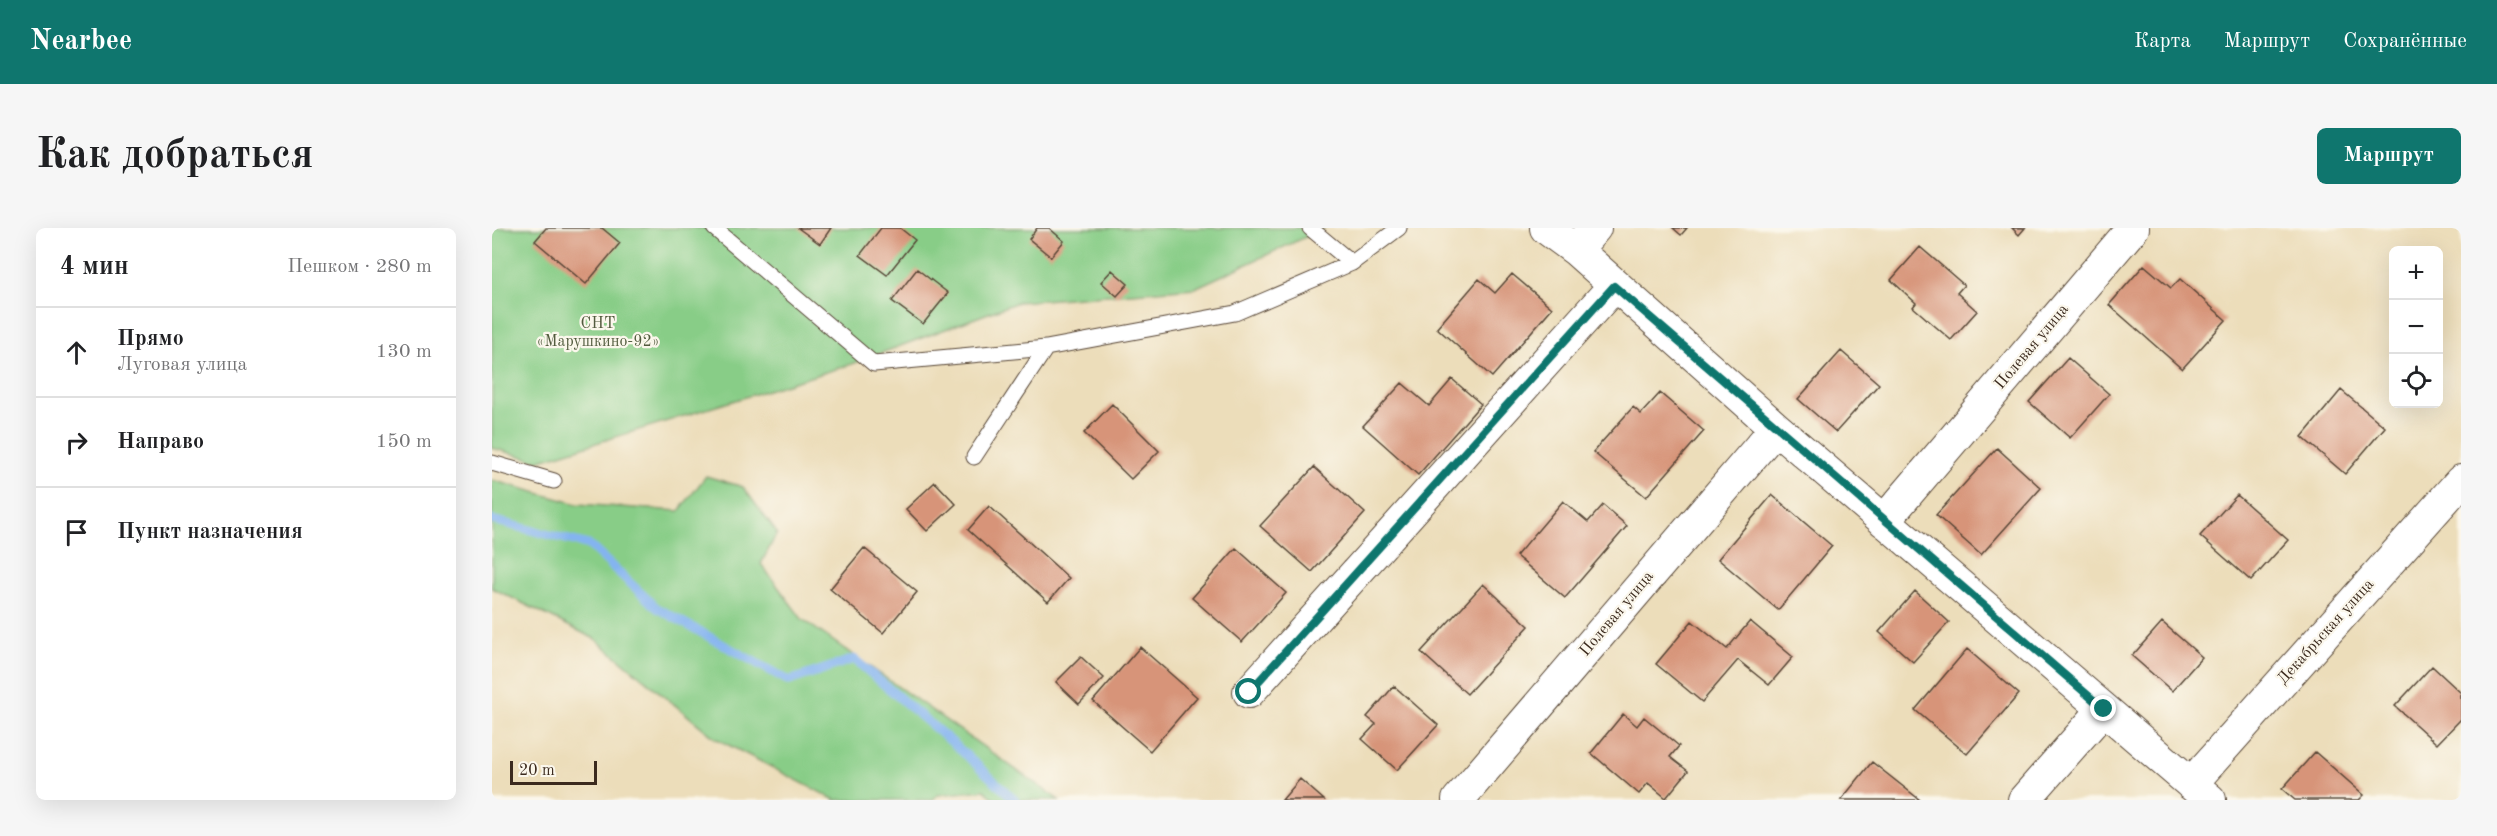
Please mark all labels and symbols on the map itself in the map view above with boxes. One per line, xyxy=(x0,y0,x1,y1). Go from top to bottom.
street label: Полевая улица xyxy=(1992,301,2072,392)
park label: СНТ «Марушкино-92» xyxy=(536,316,660,350)
street label: Полевая улица xyxy=(1577,568,1657,659)
street label: Декабрьская улица xyxy=(2275,576,2377,688)
route start xyxy=(1235,678,1261,704)
route end xyxy=(2090,695,2116,721)
scale bar xyxy=(510,758,597,786)

